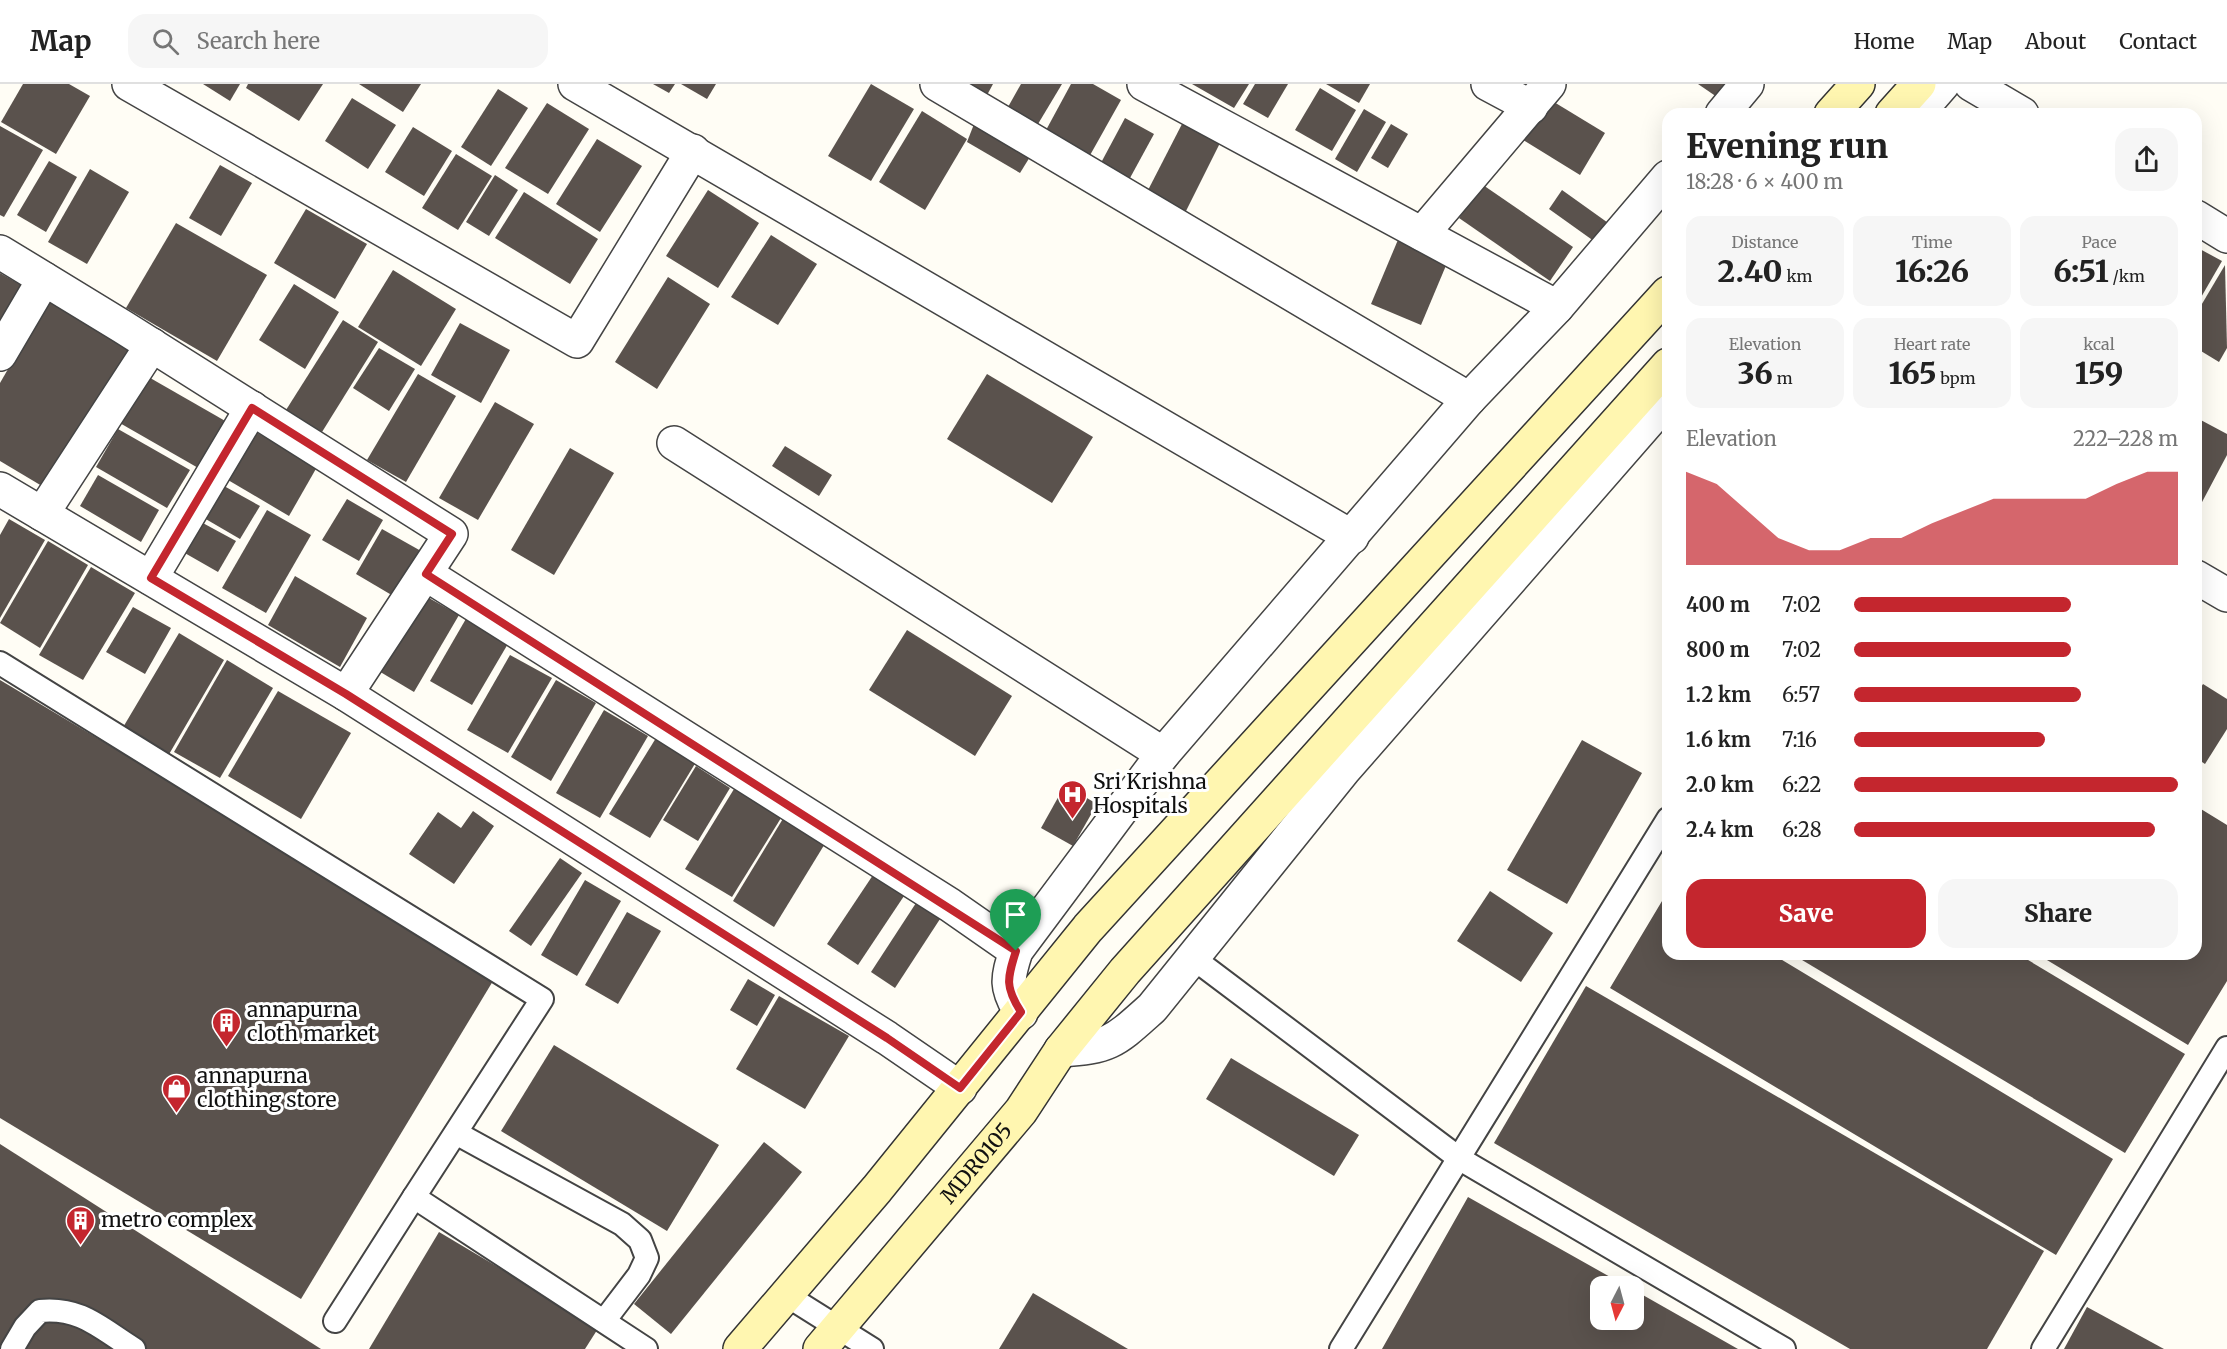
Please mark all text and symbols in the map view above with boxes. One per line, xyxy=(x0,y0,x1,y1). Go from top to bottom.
search box xyxy=(128,14,548,68)
text: Map xyxy=(30,23,92,59)
icon: search xyxy=(149,25,182,58)
text: Search here xyxy=(197,27,320,55)
text: Home xyxy=(1854,28,1914,55)
text: Map xyxy=(1947,28,1992,55)
text: About xyxy=(2025,28,2086,55)
text: Contact xyxy=(2119,28,2197,55)
text: Evening run xyxy=(1686,126,1888,167)
button: share xyxy=(2115,128,2178,191)
text: 18:28 · 6 × 400 m xyxy=(1686,169,1843,194)
text: Distance xyxy=(1732,232,1798,252)
text: Time xyxy=(1912,232,1952,252)
text: Pace xyxy=(2082,232,2117,252)
text: 2.40 xyxy=(1718,252,1783,290)
text: 16:26 xyxy=(1895,252,1969,290)
text: 6:51 xyxy=(2053,252,2109,290)
text: km xyxy=(1783,266,1812,286)
text: /km xyxy=(2109,266,2145,286)
text: Elevation xyxy=(1729,334,1801,354)
text: Heart rate xyxy=(1894,334,1970,354)
text: kcal xyxy=(2083,334,2115,354)
text: 36 xyxy=(1737,354,1773,392)
text: 165 xyxy=(1888,354,1936,392)
text: 159 xyxy=(2075,354,2123,392)
text: m xyxy=(1773,368,1793,388)
text: bpm xyxy=(1936,368,1976,388)
text: Elevation xyxy=(1686,426,1777,451)
text: 222–228 m xyxy=(2073,426,2178,451)
text: 400 m xyxy=(1686,592,1750,617)
text: 7:02 xyxy=(1782,592,1821,617)
text: 800 m xyxy=(1686,637,1750,662)
text: 7:02 xyxy=(1782,637,1821,662)
text: 1.2 km xyxy=(1686,682,1751,707)
text: 6:57 xyxy=(1782,682,1820,707)
text: 1.6 km xyxy=(1686,727,1751,752)
text: 7:16 xyxy=(1782,727,1817,752)
place label: Sri Krishna Hospitals xyxy=(1093,768,1207,819)
text: 2.0 km xyxy=(1686,772,1754,797)
text: 6:22 xyxy=(1782,772,1821,797)
hospital icon: Sri Krishna Hospitals xyxy=(1056,778,1088,820)
text: 2.4 km xyxy=(1686,817,1754,842)
text: 6:28 xyxy=(1782,817,1822,842)
button: Save xyxy=(1686,879,1926,948)
button: Share xyxy=(1938,879,2178,948)
pin xyxy=(990,889,1041,951)
icon: arrive xyxy=(999,898,1032,931)
place label: annapurna cloth market xyxy=(247,996,376,1047)
building icon: annapurna cloth market xyxy=(210,1006,242,1048)
place label: annapurna clothing store xyxy=(197,1062,336,1113)
shop icon: annapurna clothing store xyxy=(160,1072,192,1114)
street label: MDR0105 xyxy=(935,1117,1018,1209)
building icon: metro complex xyxy=(64,1204,96,1246)
place label: metro complex xyxy=(101,1206,253,1233)
north arrow xyxy=(1590,1276,1644,1330)
map controls xyxy=(1590,1276,1644,1330)

